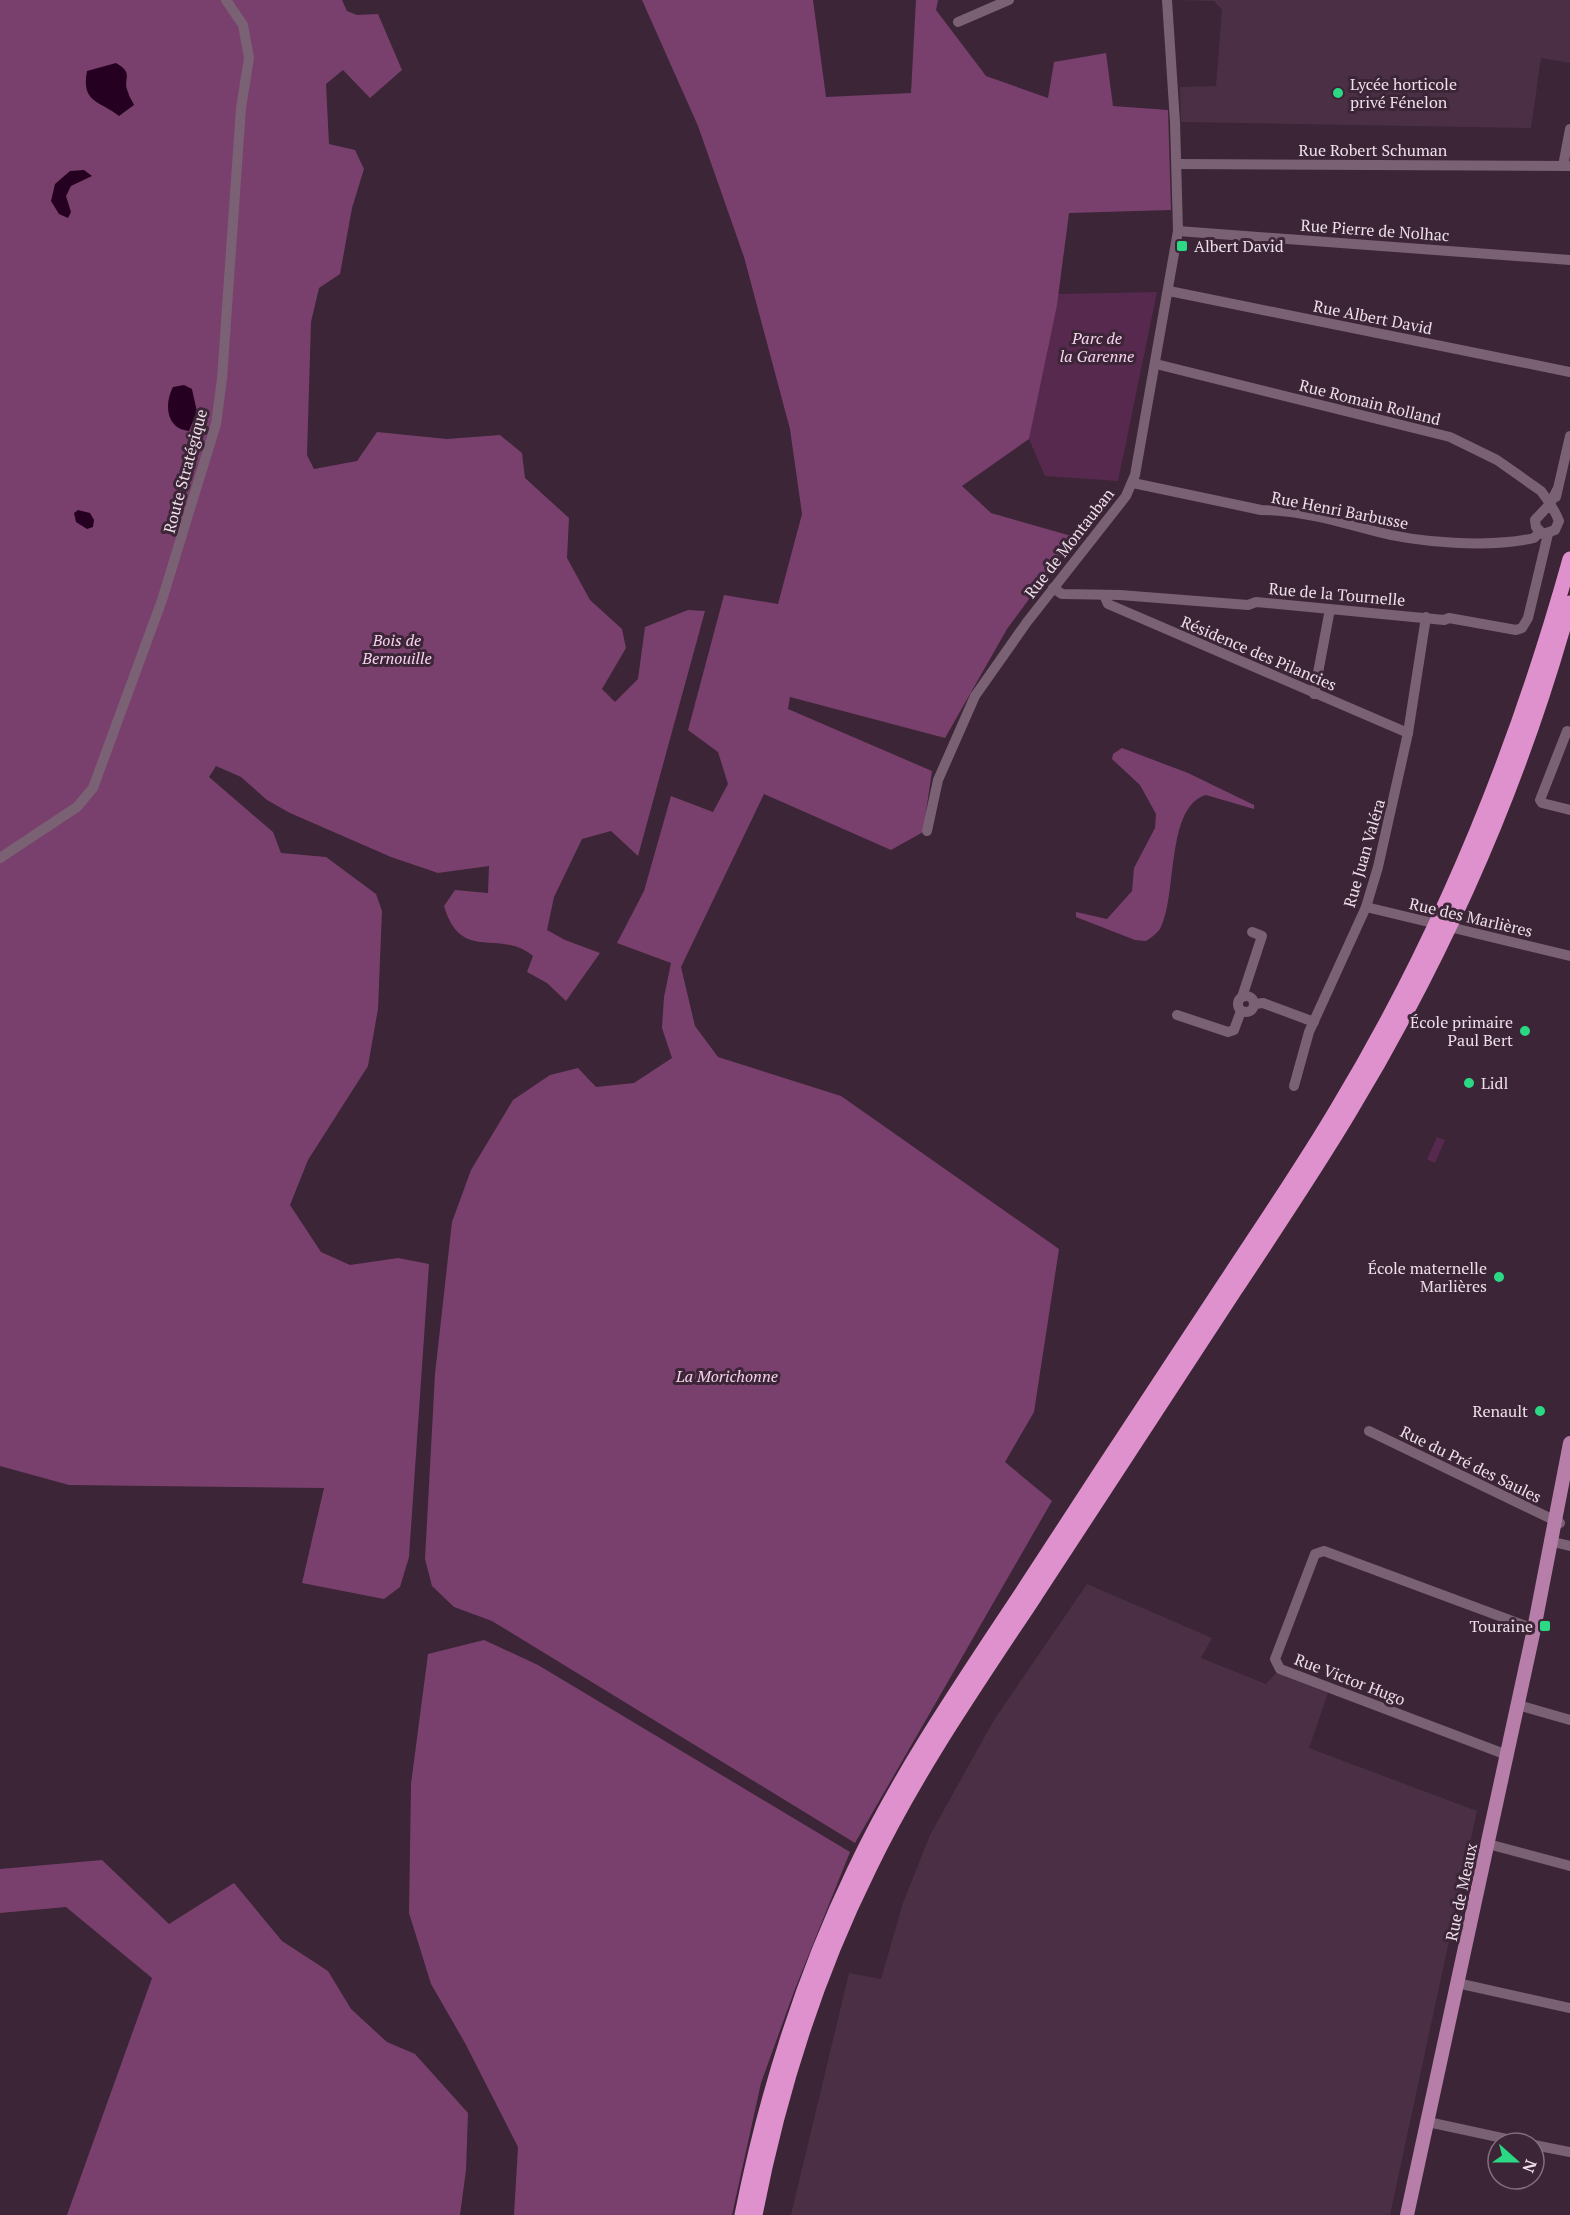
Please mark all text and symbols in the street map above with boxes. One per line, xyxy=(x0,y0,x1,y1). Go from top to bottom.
place label: Lycée horticole privé Fénelon xyxy=(1350,73,1457,113)
marker: Lycée horticole privé Fénelon xyxy=(1331,86,1345,100)
street label: Rue Robert Schuman xyxy=(1299,139,1448,161)
street label: Rue Pierre de Nolhac xyxy=(1300,214,1450,246)
place label: Albert David xyxy=(1194,235,1284,257)
marker: Albert David xyxy=(1175,239,1189,253)
street label: Rue Albert David xyxy=(1312,295,1434,339)
park label: Parc de la Garenne xyxy=(1060,327,1134,367)
street label: Rue Romain Rolland xyxy=(1297,374,1443,430)
street label: Route Stratégique xyxy=(158,406,212,536)
street label: Rue de Montauban xyxy=(1019,483,1119,603)
street label: Rue Henri Barbusse xyxy=(1270,486,1410,534)
street label: Rue de la Tournelle xyxy=(1268,577,1406,611)
street label: Résidence des Pilancies xyxy=(1178,610,1340,696)
park label: Bois de Bernouille xyxy=(361,629,432,669)
street label: Rue Juan Valéra xyxy=(1338,796,1390,910)
street label: Rue des Marlières xyxy=(1407,892,1535,942)
place label: École primaire Paul Bert xyxy=(1410,1011,1513,1051)
marker: École primaire Paul Bert xyxy=(1518,1024,1532,1038)
place label: Lidl xyxy=(1481,1072,1508,1094)
marker: Lidl xyxy=(1462,1076,1476,1090)
place label: École maternelle Marlières xyxy=(1368,1257,1487,1297)
marker: École maternelle Marlières xyxy=(1492,1270,1506,1284)
park label: La Morichonne xyxy=(675,1365,778,1387)
place label: Renault xyxy=(1473,1400,1528,1422)
marker: Renault xyxy=(1533,1404,1547,1418)
street label: Rue du Pré des Saules xyxy=(1397,1420,1545,1508)
place label: Touraine xyxy=(1469,1615,1533,1637)
marker: Touraine xyxy=(1538,1619,1552,1633)
street label: Rue Victor Hugo xyxy=(1291,1648,1409,1710)
street label: Rue de Meaux xyxy=(1440,1840,1482,1943)
north arrow xyxy=(1486,2131,1546,2191)
text: N xyxy=(1518,2157,1542,2176)

